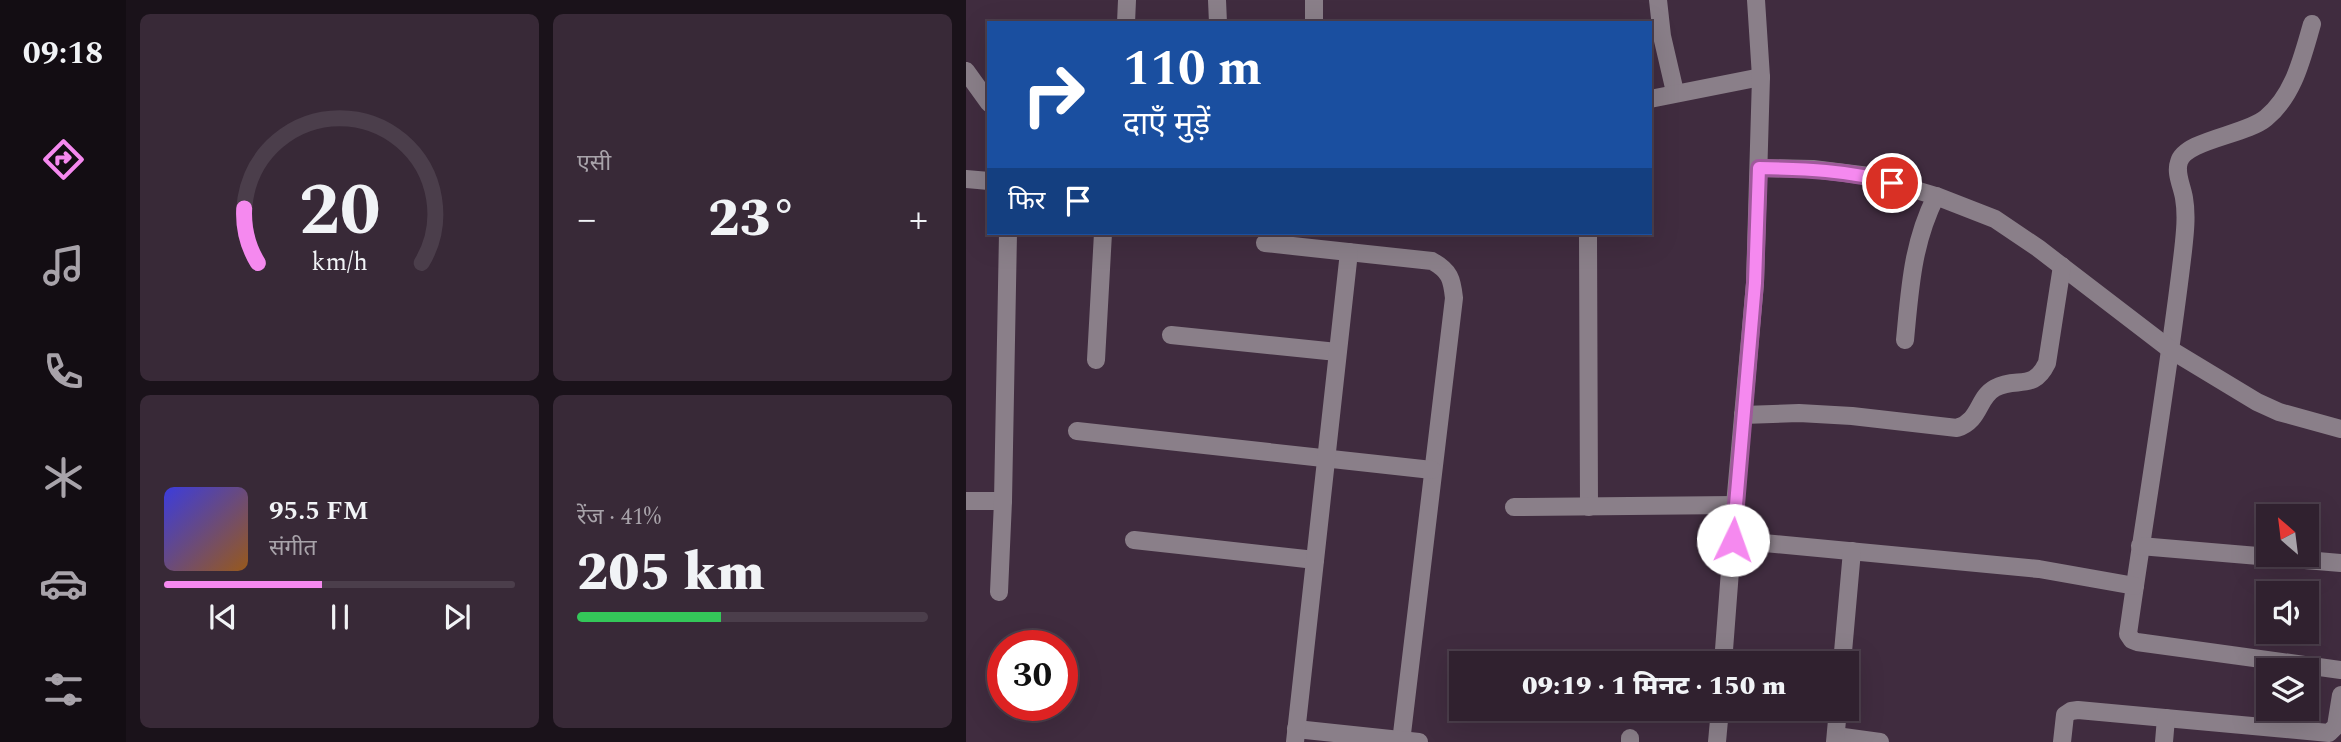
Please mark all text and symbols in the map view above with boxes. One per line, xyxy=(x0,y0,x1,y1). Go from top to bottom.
text: 09:18 xyxy=(23,29,103,78)
text: 110 m xyxy=(1123,32,1262,107)
icon: right xyxy=(1008,49,1099,140)
text: दाएँ मुड़ें xyxy=(1123,100,1210,149)
icon: directions xyxy=(39,135,88,184)
text: एसी xyxy=(577,146,611,181)
pin xyxy=(1862,153,1922,213)
text: 20 xyxy=(299,157,380,268)
icon: arrive xyxy=(1873,164,1911,202)
text: 23° xyxy=(708,180,797,259)
text: फिर xyxy=(1008,181,1045,221)
icon: arrive xyxy=(1059,182,1097,220)
text: − xyxy=(577,191,596,249)
text: + xyxy=(909,191,928,249)
icon: music xyxy=(39,241,88,290)
text: km/h xyxy=(311,244,368,282)
icon: phone xyxy=(39,347,88,396)
icon: climate xyxy=(39,453,88,502)
text: 95.5 FM xyxy=(269,491,369,531)
text: रेंज · 41% xyxy=(577,500,661,535)
position arrow xyxy=(1696,503,1770,577)
north arrow xyxy=(2256,504,2319,567)
map controls xyxy=(2256,504,2319,721)
text: संगीत xyxy=(269,531,317,566)
text: 205 km xyxy=(577,534,765,613)
icon: car xyxy=(39,559,88,608)
button: sound xyxy=(2256,581,2319,644)
icon: previous xyxy=(204,598,242,636)
icon: pause xyxy=(321,598,359,636)
icon: next xyxy=(438,598,476,636)
speed limit sign: 30 xyxy=(987,630,1078,721)
button: layers xyxy=(2256,658,2319,721)
icon: filters xyxy=(39,665,88,714)
text: 09:19 · 1 मिनट · 150 m xyxy=(1522,666,1786,706)

